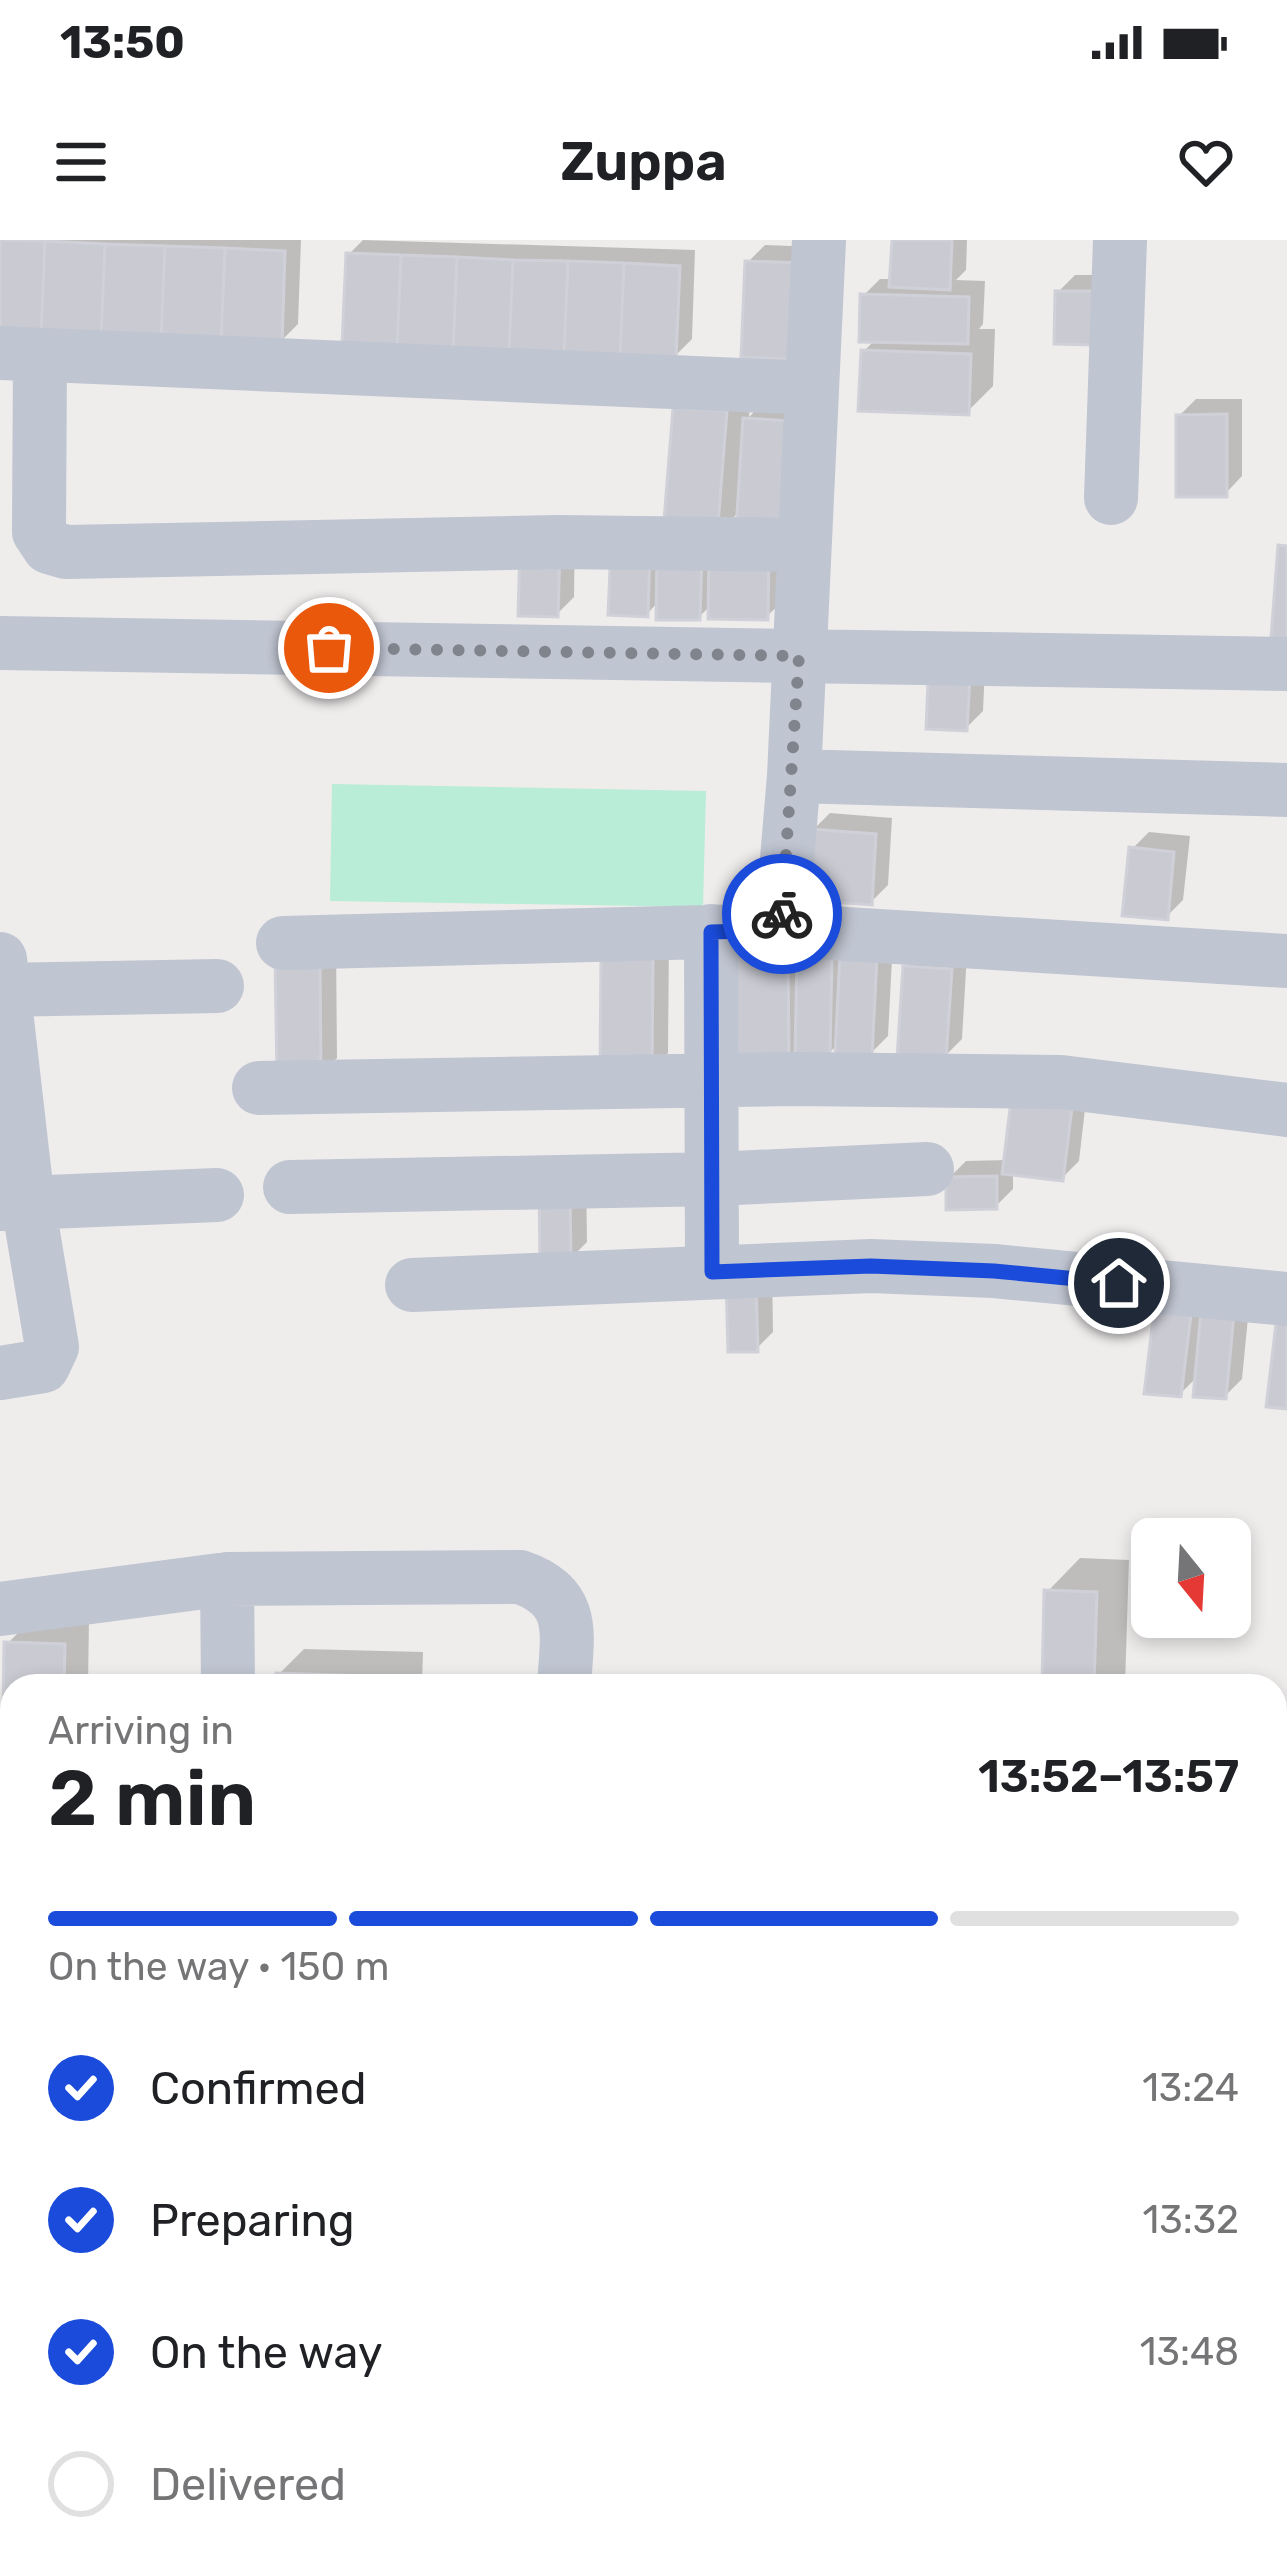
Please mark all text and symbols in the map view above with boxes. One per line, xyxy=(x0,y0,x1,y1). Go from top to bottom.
text: 13:50 xyxy=(60,16,185,69)
icon: menu xyxy=(48,129,114,195)
icon: heart xyxy=(1173,129,1239,195)
text: Zuppa xyxy=(560,130,727,194)
pin xyxy=(278,597,380,699)
icon: bag xyxy=(296,615,362,681)
courier xyxy=(722,854,842,974)
icon: bike xyxy=(749,881,815,947)
pin xyxy=(1068,1232,1170,1334)
icon: home xyxy=(1086,1250,1152,1316)
north arrow xyxy=(1131,1518,1251,1638)
map controls xyxy=(1131,1518,1251,1638)
text: Arriving in xyxy=(48,1708,234,1754)
text: 13:52–13:57 xyxy=(978,1750,1239,1803)
text: 2 min xyxy=(48,1752,256,1845)
text: On the way · 150 m xyxy=(48,1944,389,1990)
icon: check xyxy=(48,2055,114,2121)
text: Confirmed xyxy=(150,2062,367,2115)
text: 13:24 xyxy=(1142,2065,1239,2111)
icon: check xyxy=(48,2187,114,2253)
text: Preparing xyxy=(150,2194,355,2247)
text: 13:32 xyxy=(1143,2197,1239,2243)
icon: check xyxy=(48,2319,114,2385)
text: On the way xyxy=(150,2326,383,2379)
text: 13:48 xyxy=(1140,2329,1239,2375)
text: Delivered xyxy=(150,2458,346,2511)

